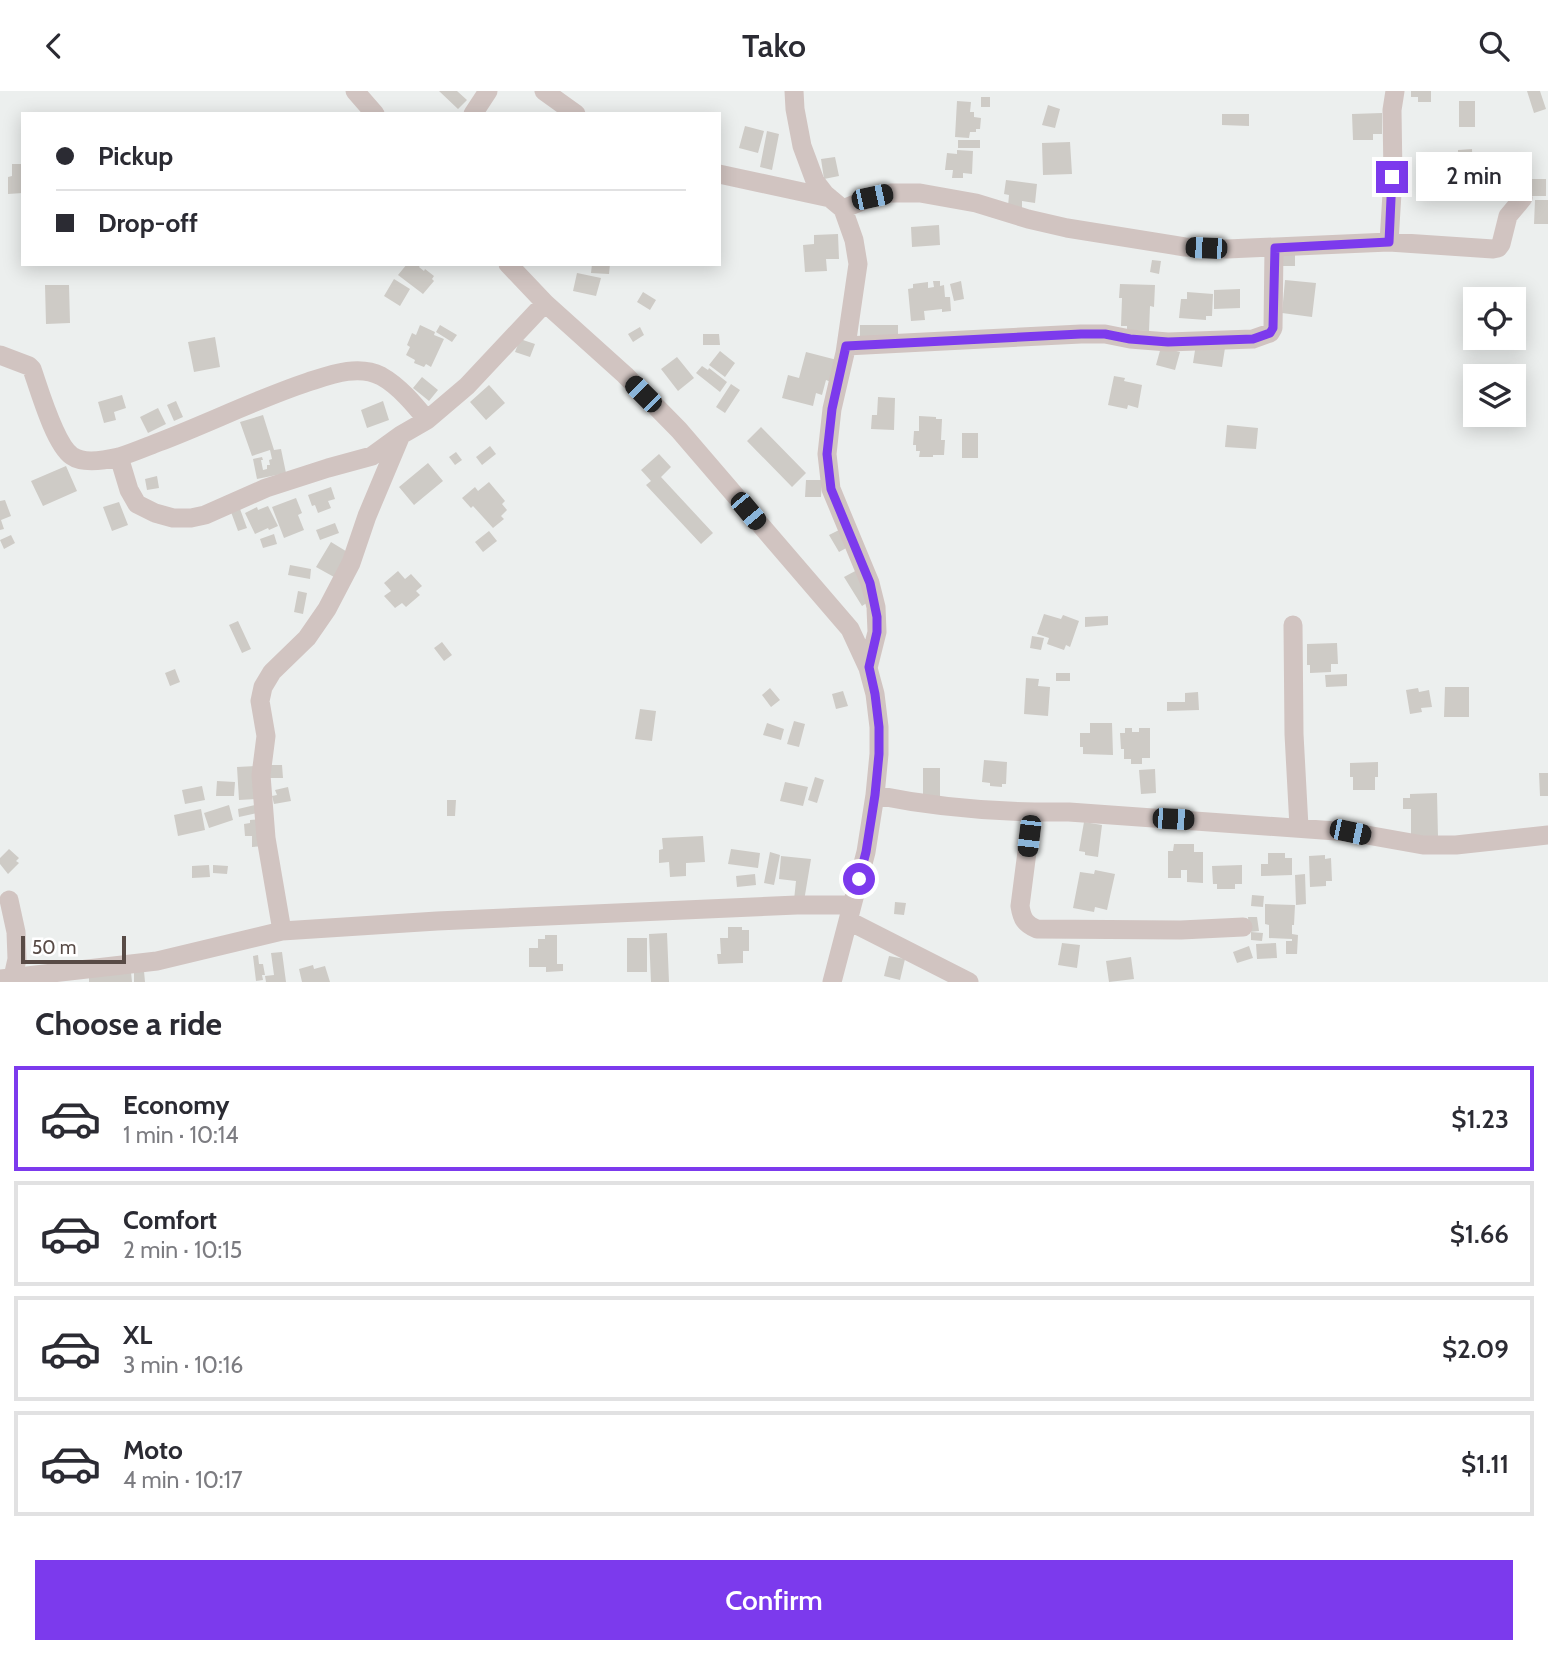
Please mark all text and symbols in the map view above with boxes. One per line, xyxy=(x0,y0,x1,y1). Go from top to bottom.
text: Tako xyxy=(742,26,806,65)
icon: back xyxy=(35,27,73,65)
icon: search xyxy=(1475,27,1513,65)
text: Pickup xyxy=(98,140,173,172)
callout: 2 min xyxy=(1416,153,1532,201)
route end xyxy=(1376,161,1408,193)
text: 2 min xyxy=(1446,162,1502,190)
car xyxy=(850,182,895,212)
text: Drop-off xyxy=(98,207,198,239)
car xyxy=(1185,237,1228,259)
map controls xyxy=(1463,287,1526,427)
button: locate xyxy=(1463,287,1526,350)
button: layers xyxy=(1463,364,1526,427)
car xyxy=(621,372,666,416)
car xyxy=(727,488,770,534)
car xyxy=(1152,807,1195,831)
car xyxy=(1017,814,1042,858)
car xyxy=(1328,817,1373,847)
route start xyxy=(843,863,875,895)
scale bar xyxy=(21,933,126,965)
text: 50 m xyxy=(32,936,76,959)
text: Choose a ride xyxy=(35,1004,222,1043)
icon: car xyxy=(39,1087,102,1150)
text: Economy xyxy=(123,1089,229,1121)
text: $1.23 xyxy=(1451,1103,1509,1135)
text: 1 min · 10:14 xyxy=(123,1121,239,1149)
icon: car xyxy=(39,1202,102,1265)
text: Comfort xyxy=(123,1204,217,1236)
text: $1.66 xyxy=(1450,1218,1509,1250)
text: 2 min · 10:15 xyxy=(123,1236,242,1264)
icon: car xyxy=(39,1317,102,1380)
text: XL xyxy=(123,1319,152,1351)
text: $2.09 xyxy=(1442,1333,1509,1365)
text: 3 min · 10:16 xyxy=(123,1351,243,1379)
icon: car xyxy=(39,1432,102,1495)
text: Moto xyxy=(123,1434,183,1466)
text: $1.11 xyxy=(1461,1448,1509,1480)
text: 4 min · 10:17 xyxy=(123,1466,243,1494)
button: Confirm xyxy=(35,1560,1513,1640)

